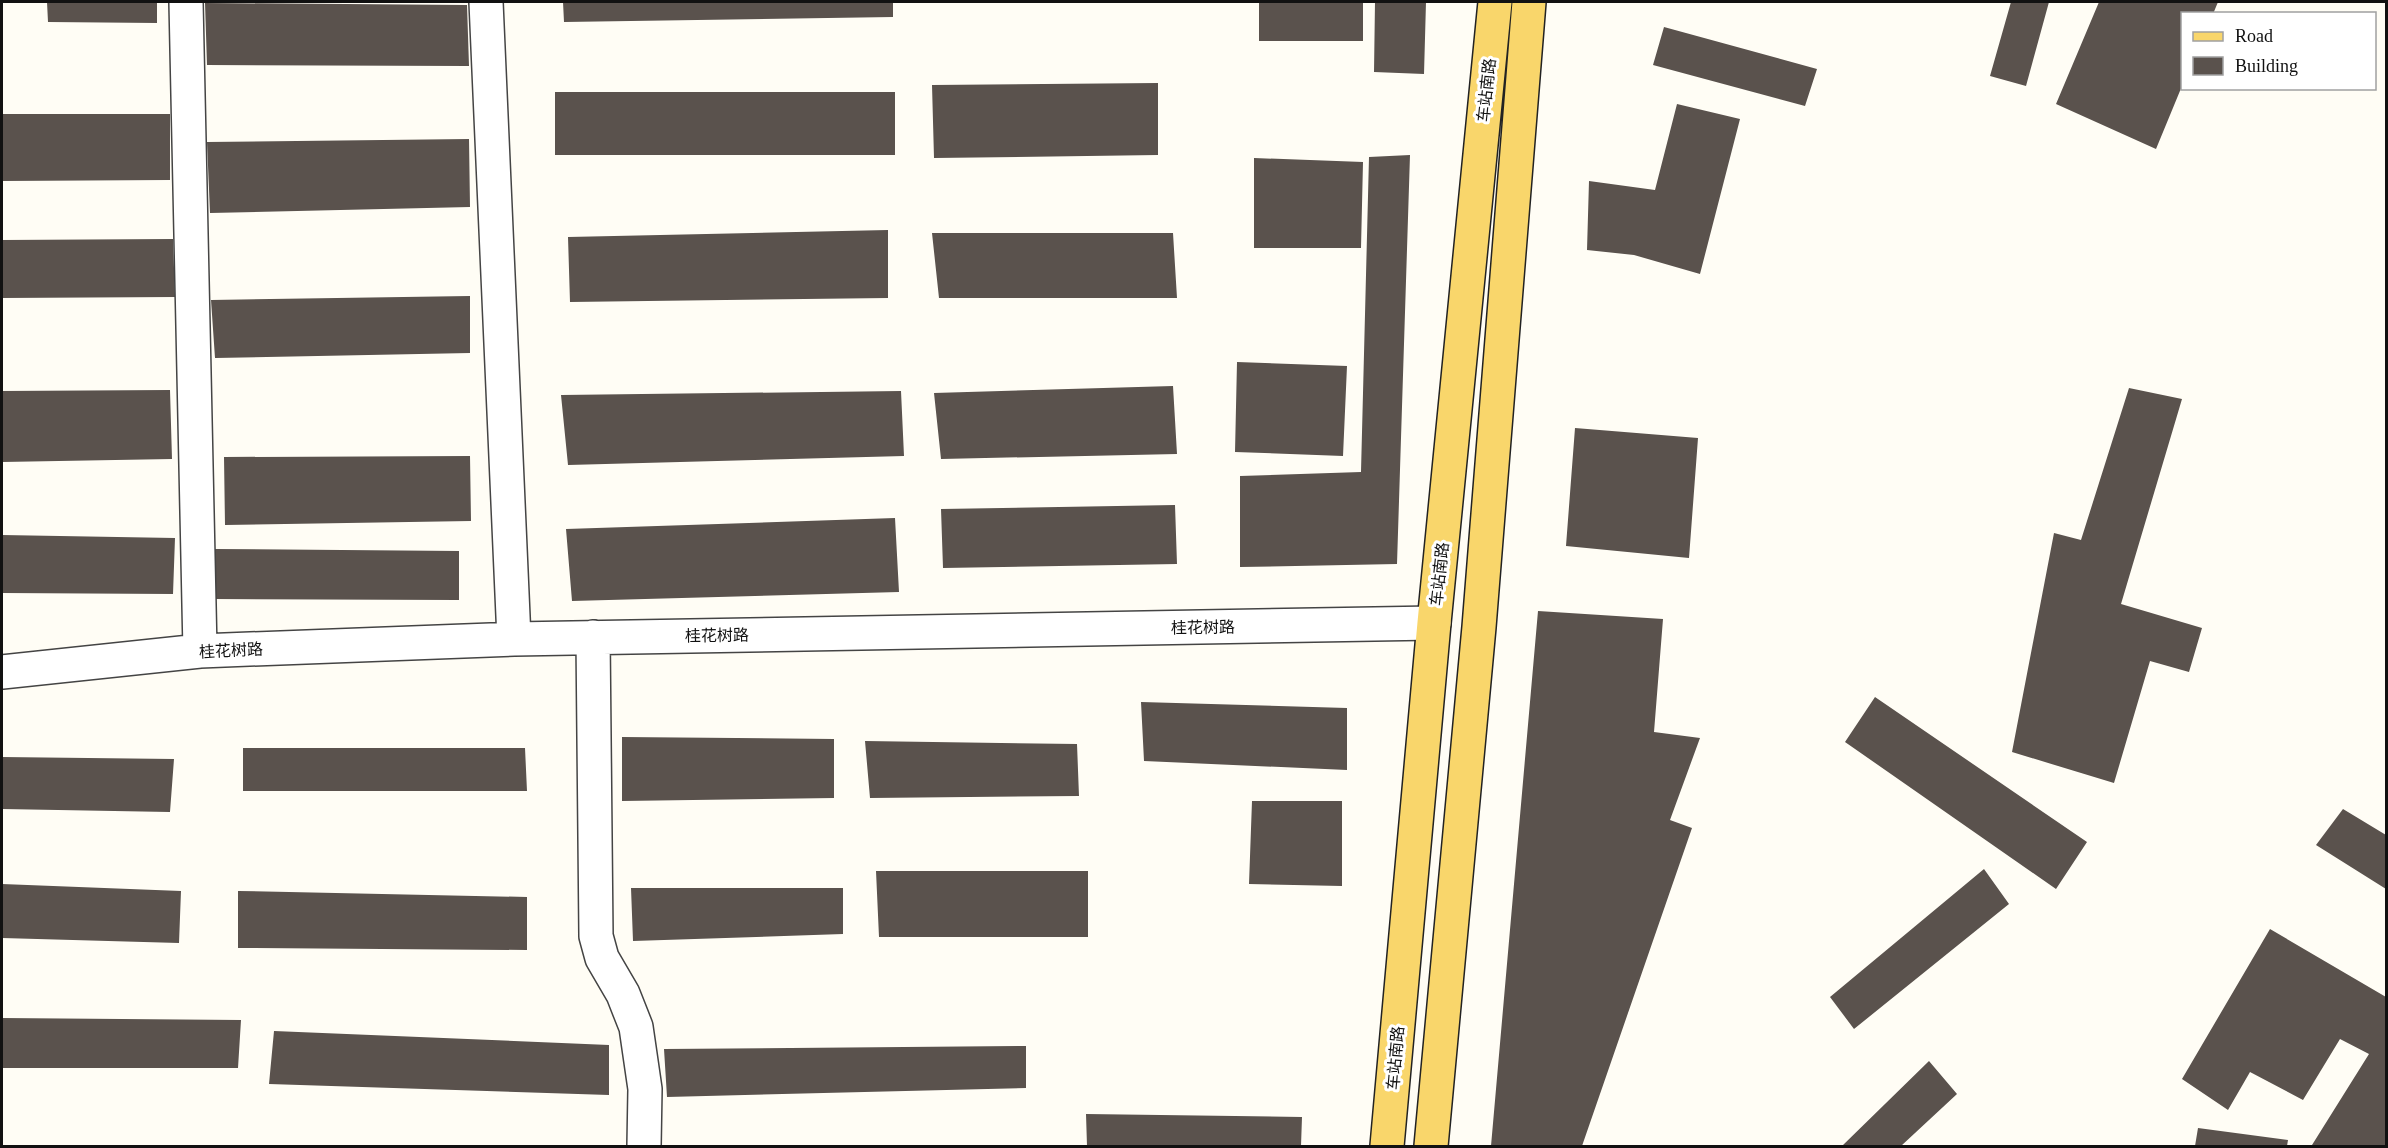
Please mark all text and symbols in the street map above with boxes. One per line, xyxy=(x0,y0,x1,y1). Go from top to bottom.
legend xyxy=(2181,12,2376,90)
text: Road xyxy=(2235,26,2273,46)
text: Building xyxy=(2235,56,2298,76)
street label: 车站南路 xyxy=(1475,57,1498,123)
street label: 车站南路 xyxy=(1428,541,1451,607)
street label: 桂花树路 xyxy=(1171,618,1235,637)
street label: 桂花树路 xyxy=(685,626,749,645)
street label: 桂花树路 xyxy=(199,640,263,661)
street label: 车站南路 xyxy=(1384,1025,1407,1091)

